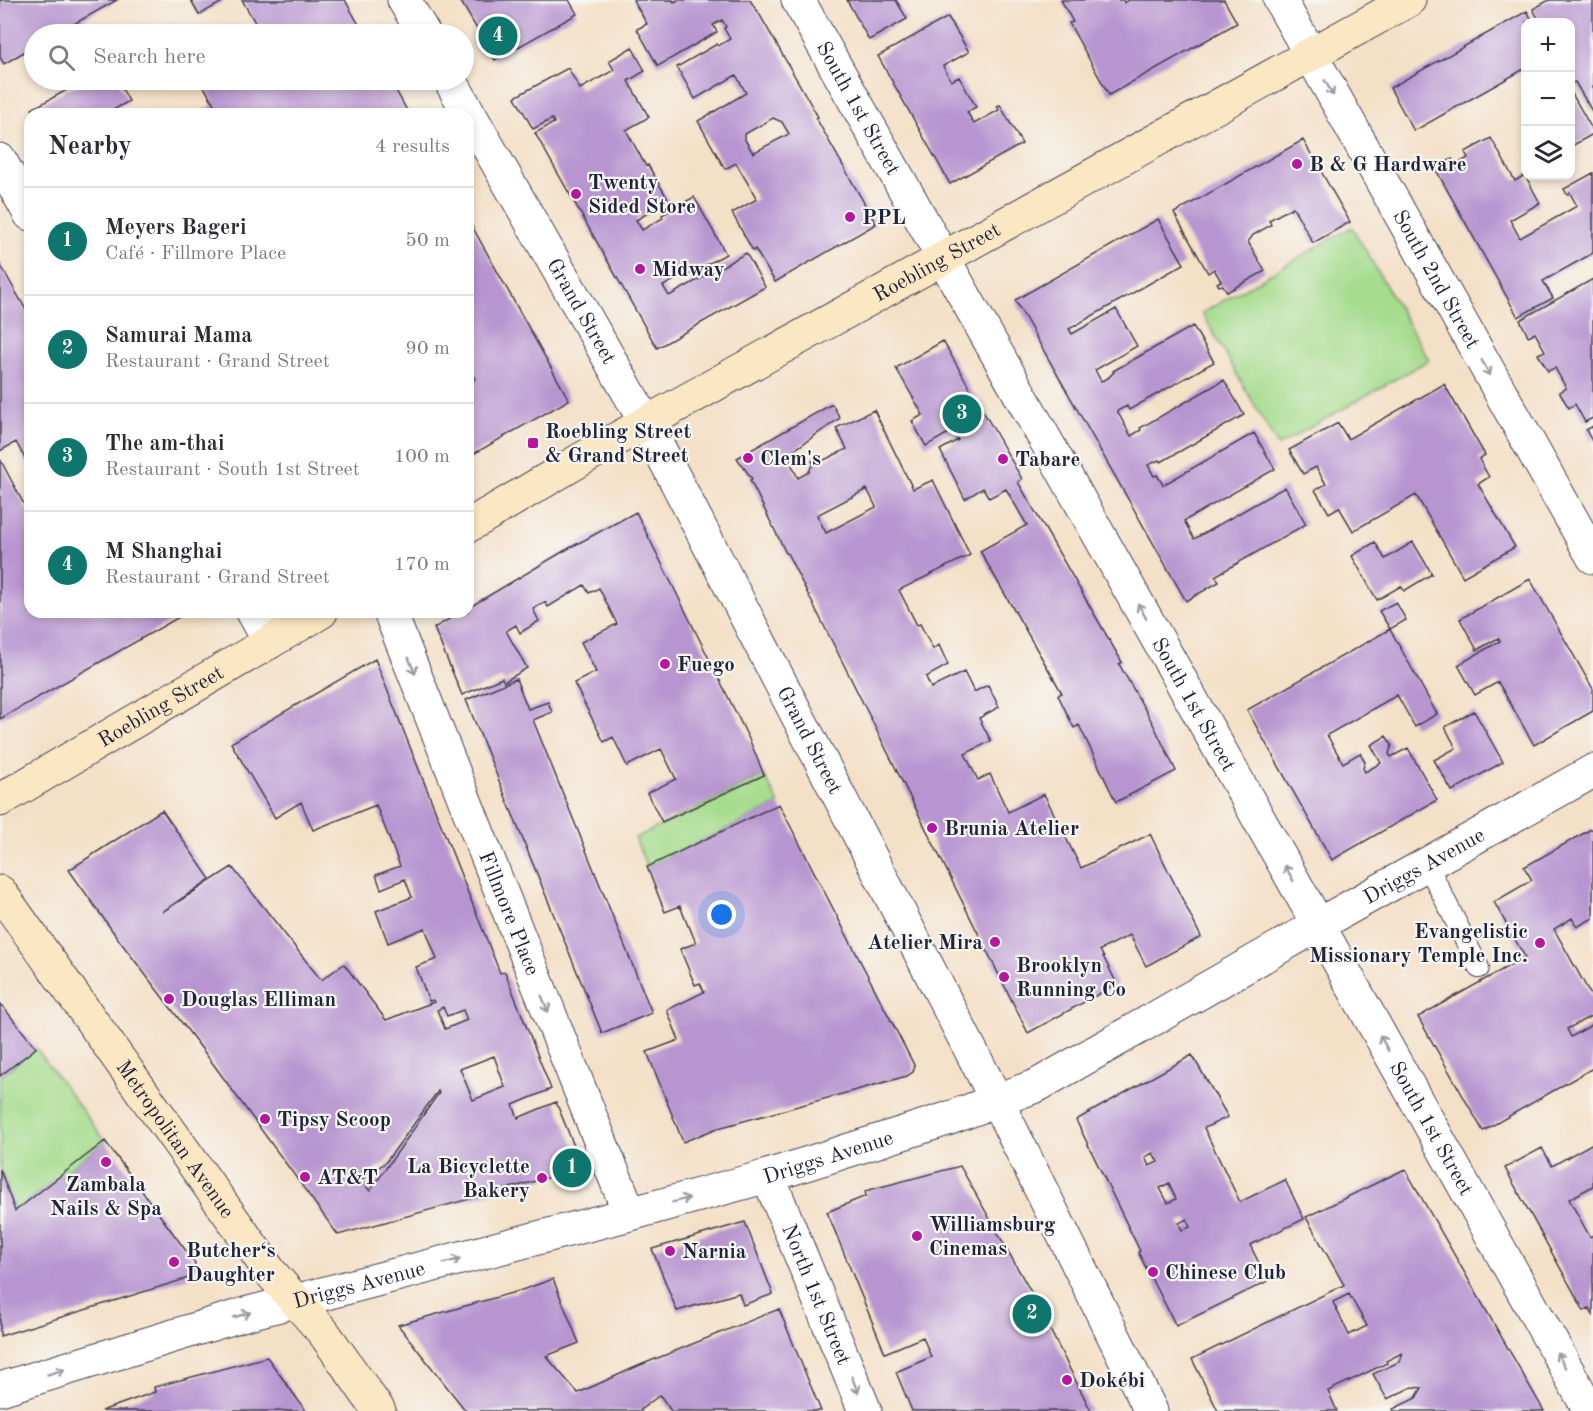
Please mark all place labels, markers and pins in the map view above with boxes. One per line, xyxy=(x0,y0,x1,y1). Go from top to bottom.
pin: 4 xyxy=(478,14,518,58)
place label: B & G Hardware xyxy=(1309,155,1467,176)
marker: B & G Hardware xyxy=(1290,157,1304,171)
place label: Twenty Sided Store xyxy=(588,173,696,218)
marker: Twenty Sided Store xyxy=(569,187,583,201)
place label: PPL xyxy=(862,208,906,229)
marker: PPL xyxy=(843,210,857,224)
place label: Midway xyxy=(652,260,725,281)
marker: Midway xyxy=(633,262,647,276)
pin: 3 xyxy=(942,392,982,436)
place label: Roebling Street & Grand Street xyxy=(545,422,691,467)
marker: Roebling Street & Grand Street xyxy=(526,436,540,450)
place label: Clem's xyxy=(760,449,821,470)
place label: Tabare xyxy=(1015,450,1080,471)
marker: Clem's xyxy=(741,451,755,465)
marker: Tabare xyxy=(996,452,1010,466)
place label: Fuego xyxy=(677,655,735,676)
marker: Fuego xyxy=(658,657,672,671)
place label: Brunia Atelier xyxy=(944,819,1079,840)
marker: Brunia Atelier xyxy=(925,821,939,835)
place label: Evangelistic Missionary Temple Inc. xyxy=(1309,922,1528,967)
place label: Atelier Mira xyxy=(867,933,983,954)
marker: Atelier Mira xyxy=(988,935,1002,949)
marker: Evangelistic Missionary Temple Inc. xyxy=(1533,936,1547,950)
place label: Brooklyn Running Co xyxy=(1016,956,1126,1001)
marker: Brooklyn Running Co xyxy=(997,970,1011,984)
place label: Douglas Elliman xyxy=(181,990,336,1011)
marker: Douglas Elliman xyxy=(162,992,176,1006)
place label: Tipsy Scoop xyxy=(277,1110,391,1131)
marker: Tipsy Scoop xyxy=(258,1112,272,1126)
pin: 1 xyxy=(552,1146,592,1190)
marker: Zambala Nails & Spa xyxy=(99,1155,113,1169)
place label: La Bicyclette Bakery xyxy=(407,1157,530,1202)
place label: AT&T xyxy=(317,1168,378,1189)
marker: AT&T xyxy=(298,1170,312,1184)
marker: La Bicyclette Bakery xyxy=(535,1171,549,1185)
place label: Zambala Nails & Spa xyxy=(50,1175,162,1220)
place label: Williamsburg Cinemas xyxy=(929,1215,1056,1260)
marker: Williamsburg Cinemas xyxy=(910,1229,924,1243)
place label: Butcher‘s Daughter xyxy=(186,1241,276,1286)
place label: Narnia xyxy=(682,1242,747,1263)
marker: Narnia xyxy=(663,1244,677,1258)
marker: Butcher‘s Daughter xyxy=(167,1255,181,1269)
place label: Chinese Club xyxy=(1165,1263,1286,1284)
marker: Chinese Club xyxy=(1146,1265,1160,1279)
pin: 2 xyxy=(1012,1292,1052,1336)
place label: Dokébi xyxy=(1079,1371,1145,1392)
marker: Dokébi xyxy=(1060,1373,1074,1387)

